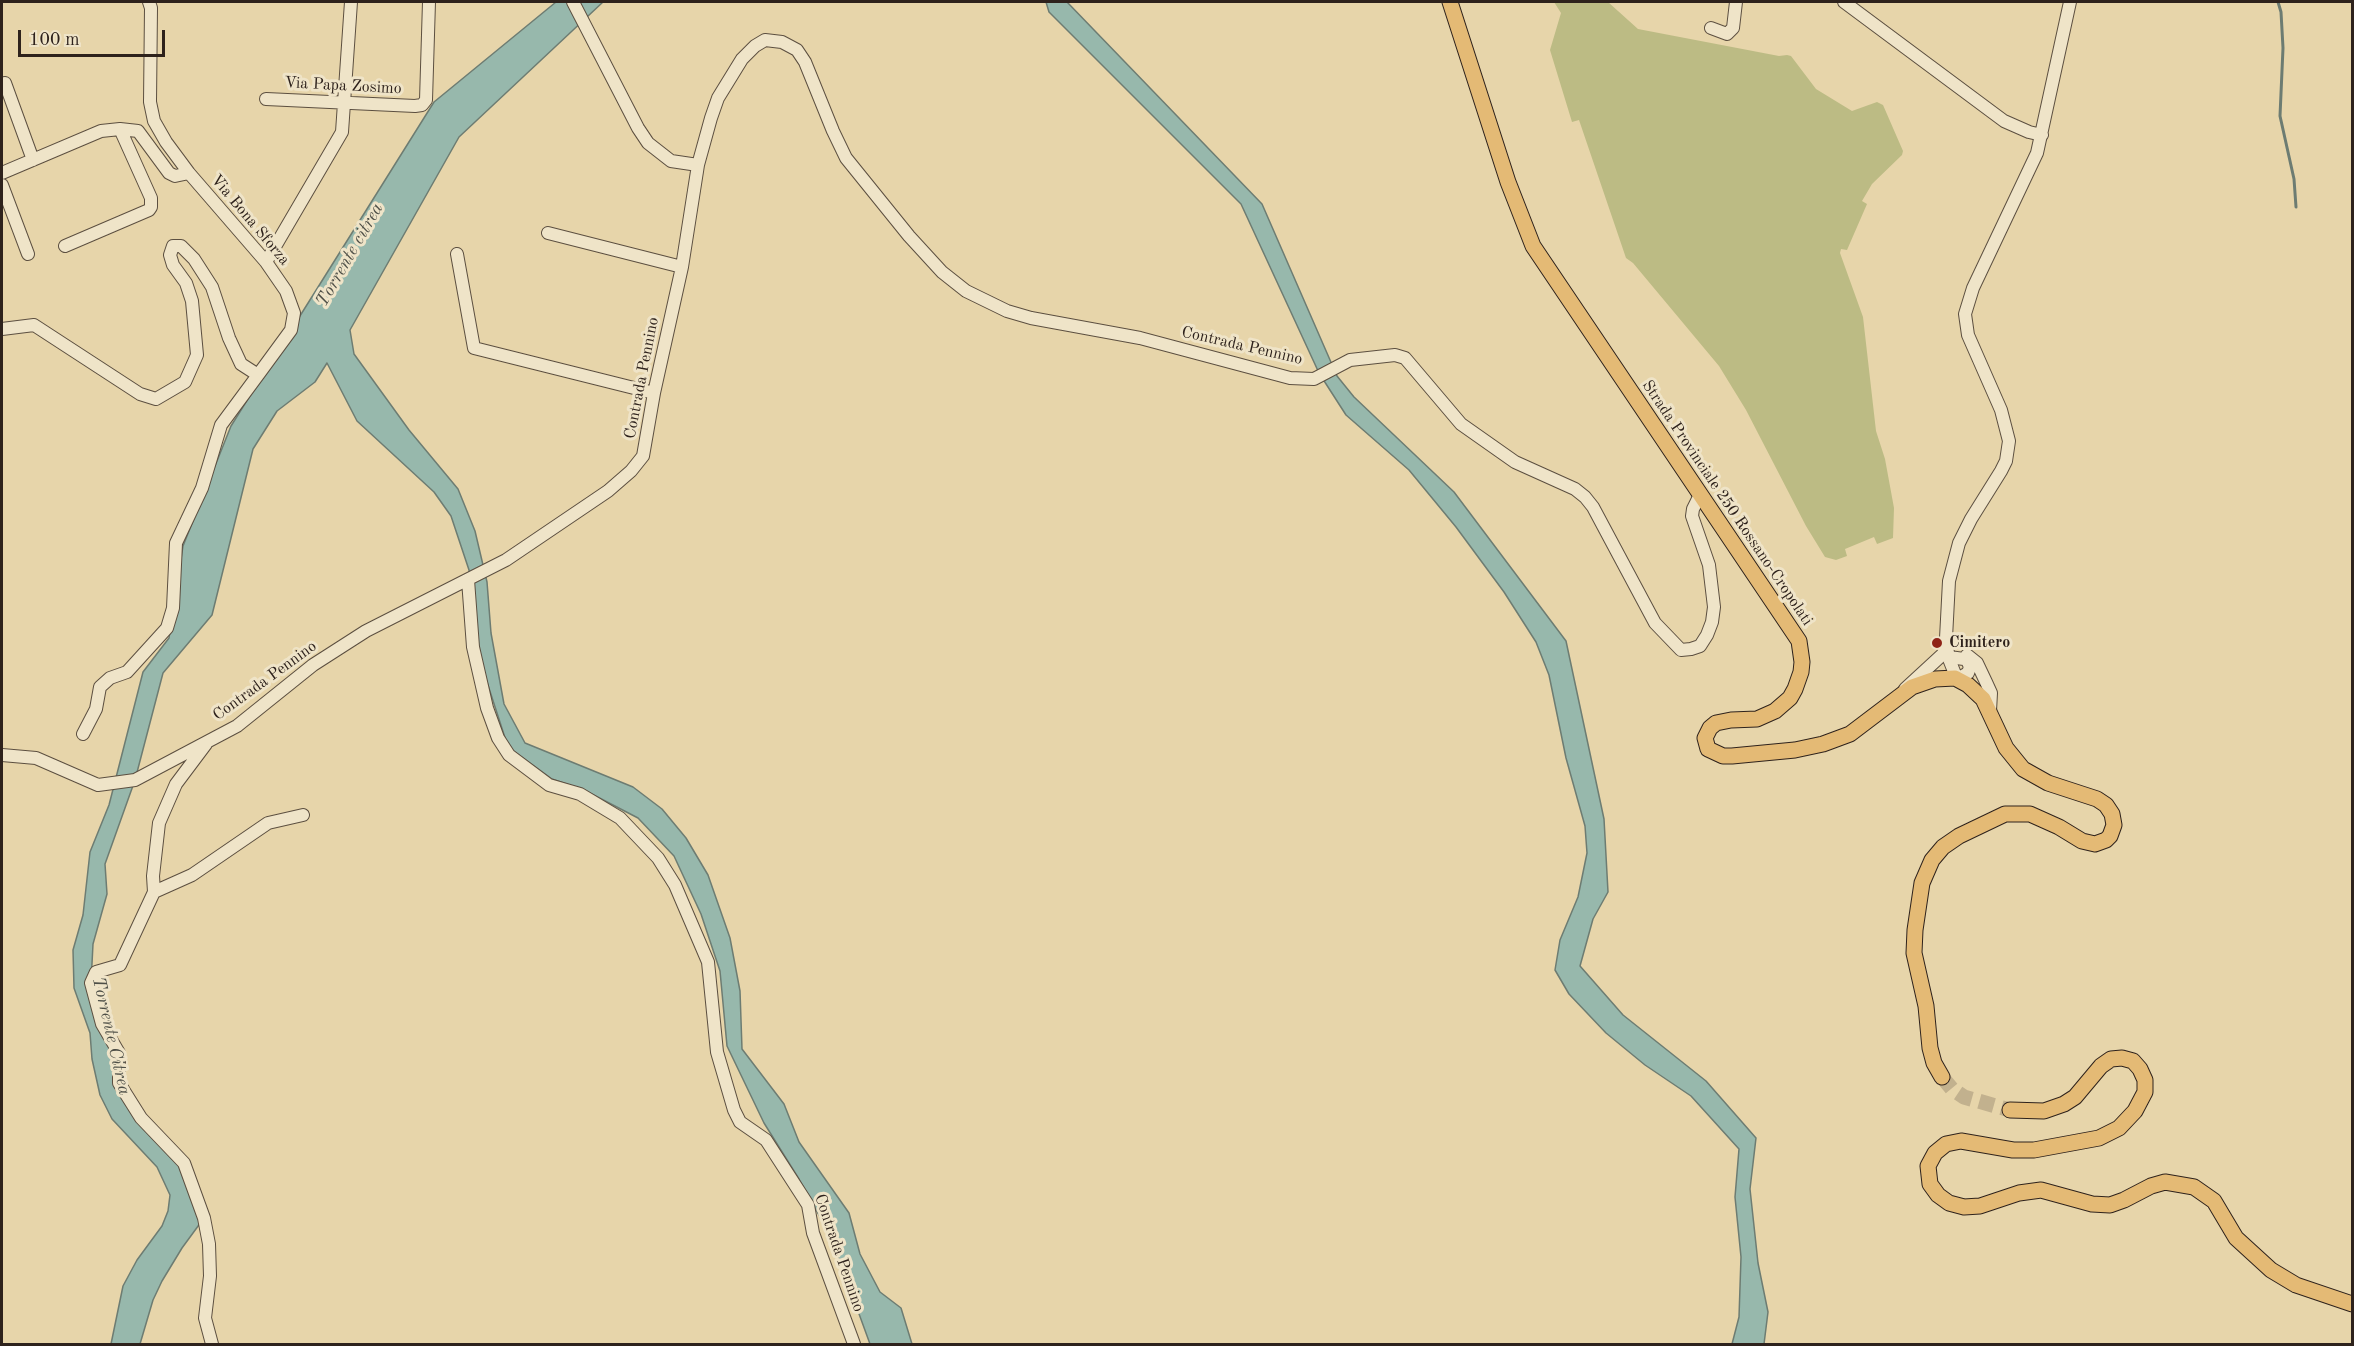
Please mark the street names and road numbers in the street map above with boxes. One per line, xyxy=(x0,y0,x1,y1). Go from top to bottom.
street label: Via Papa Zosimo xyxy=(284,73,402,99)
street label: Via Bona Sforza xyxy=(206,171,294,269)
street label: Contrada Pennino xyxy=(621,315,663,441)
street label: Contrada Pennino xyxy=(1180,323,1304,369)
street label: Strada Provinciale 250 Rossano-Cropolati xyxy=(1637,377,1817,629)
street label: Contrada Pennino xyxy=(209,637,321,725)
street label: Contrada Pennino xyxy=(810,1191,868,1315)

